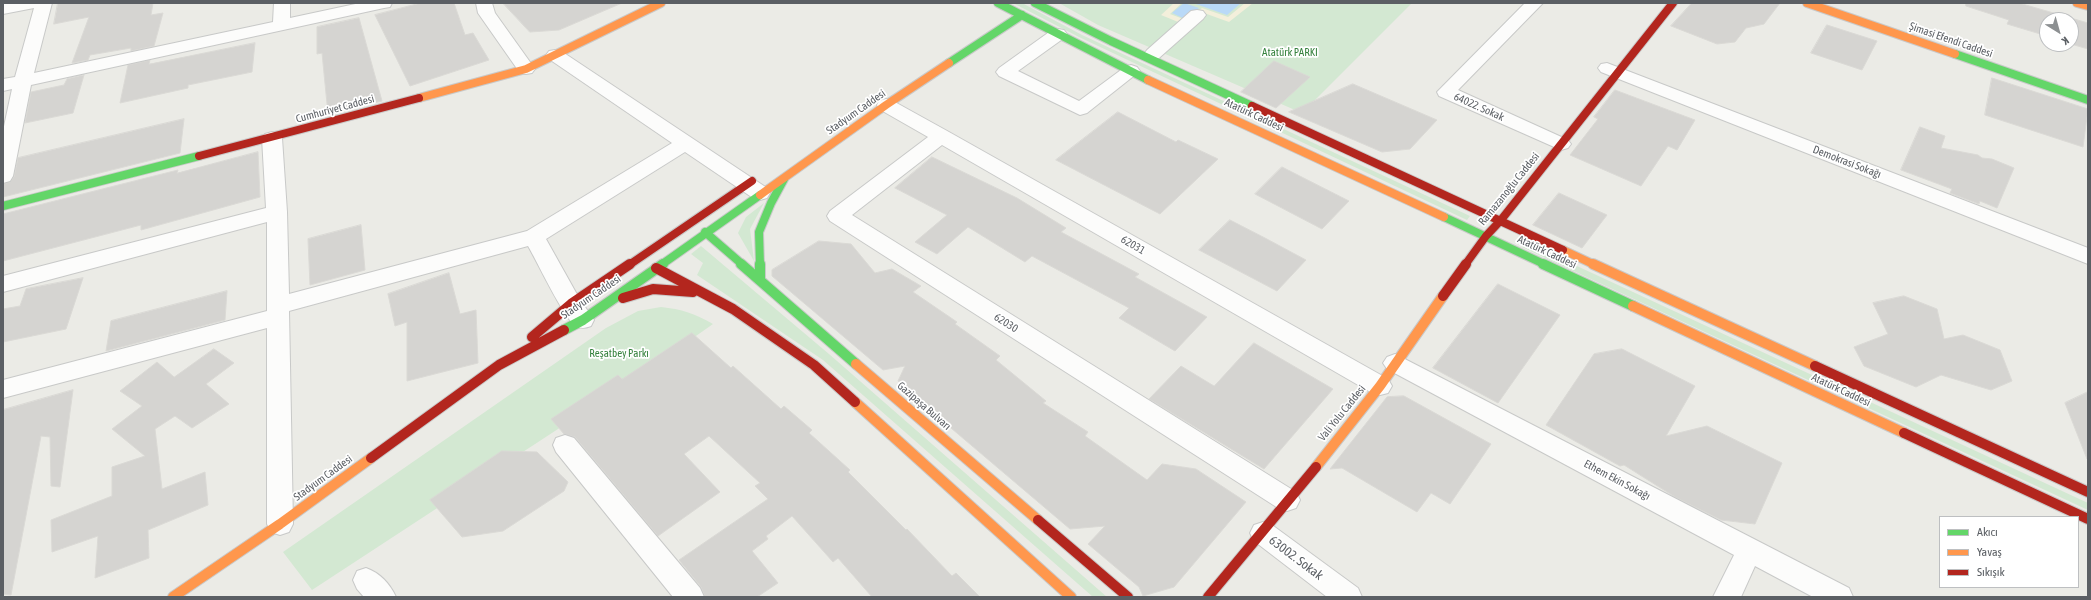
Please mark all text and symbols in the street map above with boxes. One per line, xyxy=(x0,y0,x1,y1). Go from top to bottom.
north arrow xyxy=(2039,12,2079,52)
street label: Şimasi Efendi Caddesi xyxy=(1908,20,1994,60)
text: K xyxy=(2060,34,2071,47)
park label: Atatürk PARKI xyxy=(1262,46,1318,60)
street label: Stadyum Caddesi xyxy=(824,87,888,137)
street label: 64022. Sokak xyxy=(1452,90,1506,124)
street label: Cumhuriyet Caddesi xyxy=(294,92,376,126)
street label: Atatürk Caddesi xyxy=(1222,96,1286,134)
street label: Demokrasi Sokağı xyxy=(1811,143,1883,181)
street label: Ramazanoğlu Caddesi xyxy=(1476,150,1542,228)
street label: 62031 xyxy=(1119,233,1147,257)
street label: Atatürk Caddesi xyxy=(1515,233,1579,271)
street label: Stadyum Caddesi xyxy=(559,272,623,322)
street label: 62030 xyxy=(992,311,1020,335)
park label: Reşatbey Parkı xyxy=(589,347,649,361)
street label: Atatürk Caddesi xyxy=(1809,371,1873,409)
street label: Gazipaşa Bulvarı xyxy=(894,379,954,433)
street label: Vali Yolu Caddesi xyxy=(1315,382,1369,444)
street label: Stadyum Caddesi xyxy=(291,452,355,504)
street label: Ethem Ekin Sokağı xyxy=(1582,457,1652,503)
legend xyxy=(1939,516,2079,588)
text: Akıcı xyxy=(1977,525,1998,539)
street label: 63002. Sokak xyxy=(1266,533,1326,583)
text: Yavaş xyxy=(1977,545,2002,559)
text: Sıkışık xyxy=(1977,565,2005,579)

